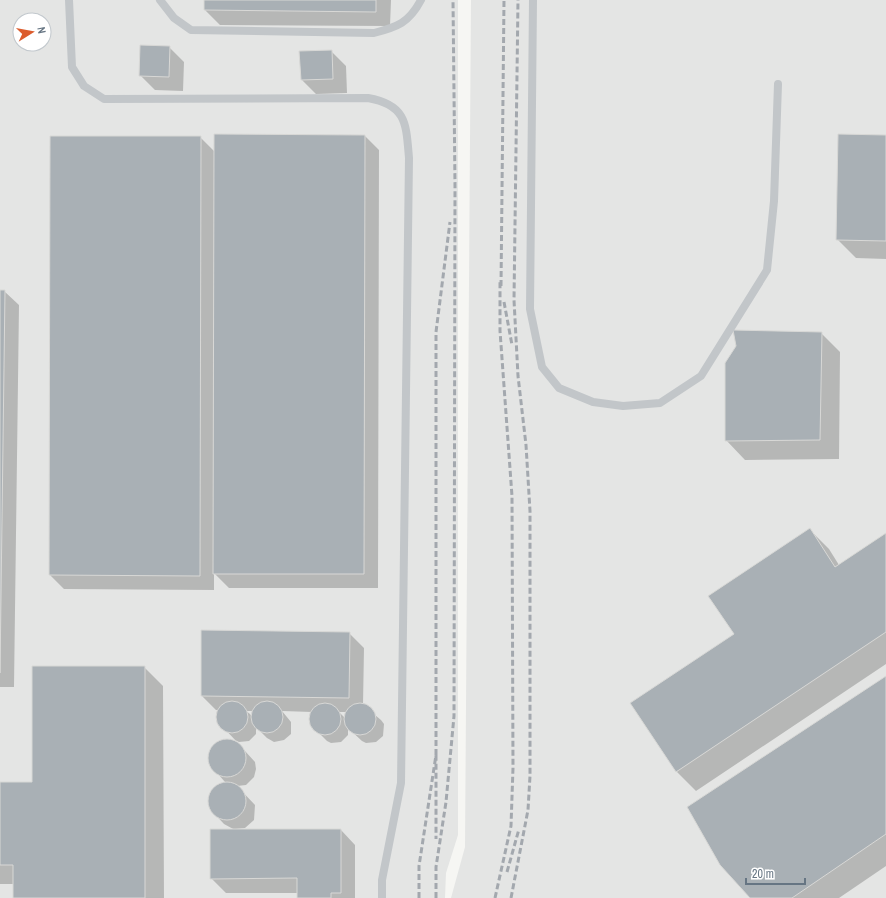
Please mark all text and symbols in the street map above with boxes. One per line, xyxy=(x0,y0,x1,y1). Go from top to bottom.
north arrow xyxy=(12,12,52,52)
text: N xyxy=(34,26,49,35)
scale bar xyxy=(746,860,805,886)
text: 20 m xyxy=(752,866,774,882)

